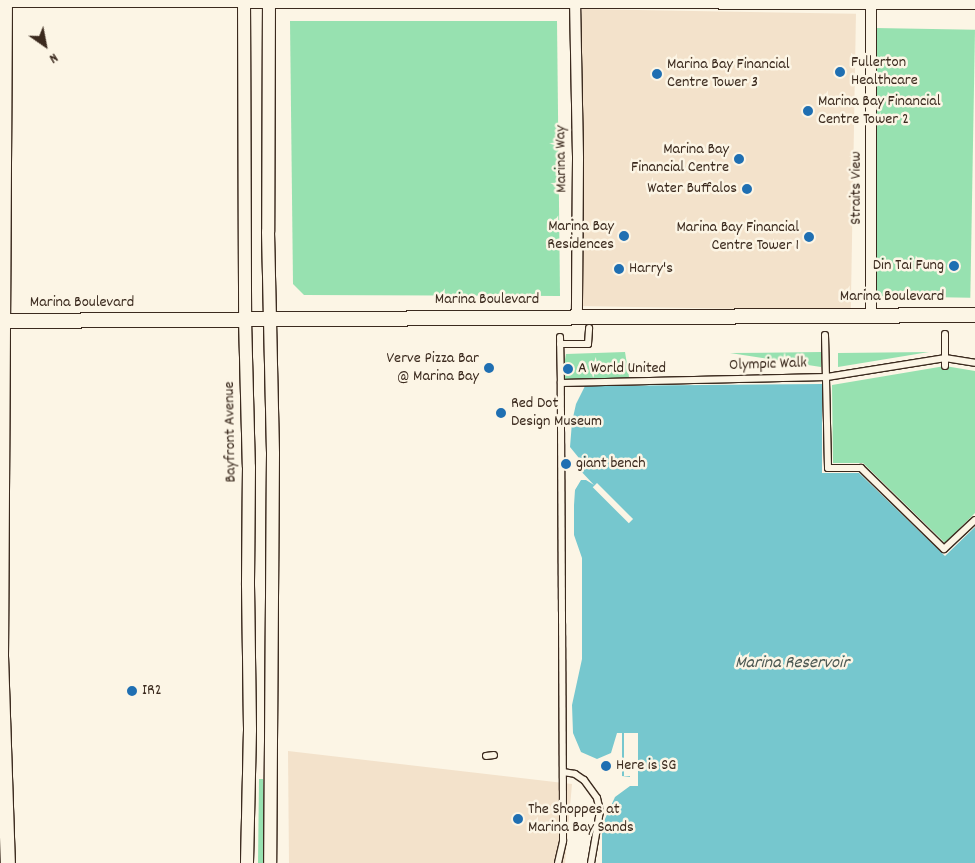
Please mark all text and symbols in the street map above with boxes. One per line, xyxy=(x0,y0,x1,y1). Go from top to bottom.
north arrow xyxy=(20,20,70,70)
text: N xyxy=(45,47,62,68)
place label: Fullerton Healthcare xyxy=(851,53,918,91)
place label: Marina Bay Financial Centre Tower 3 xyxy=(667,55,790,93)
marker: Fullerton Healthcare xyxy=(833,65,847,79)
marker: Marina Bay Financial Centre Tower 3 xyxy=(651,68,663,80)
place label: Marina Bay Financial Centre Tower 2 xyxy=(818,92,941,130)
marker: Marina Bay Financial Centre Tower 2 xyxy=(802,105,814,117)
street label: Marina Way xyxy=(552,125,572,193)
place label: Marina Bay Financial Centre xyxy=(631,140,729,178)
street label: Straits View xyxy=(847,151,867,225)
marker: Marina Bay Financial Centre xyxy=(733,153,745,165)
place label: Water Buffalos xyxy=(647,179,737,199)
marker: Water Buffalos xyxy=(741,183,753,195)
place label: Marina Bay Residences xyxy=(547,217,614,255)
place label: Marina Bay Financial Centre Tower 1 xyxy=(676,218,799,256)
marker: Marina Bay Residences xyxy=(618,230,630,242)
marker: Marina Bay Financial Centre Tower 1 xyxy=(803,231,815,243)
place label: Din Tai Fung xyxy=(873,256,944,276)
place label: Harry's xyxy=(629,259,673,279)
marker: Din Tai Fung xyxy=(948,260,960,272)
marker: Harry's xyxy=(613,263,625,275)
street label: Marina Boulevard xyxy=(840,287,944,307)
street label: Marina Boulevard xyxy=(435,290,539,310)
street label: Marina Boulevard xyxy=(30,293,134,313)
place label: Verve Pizza Bar @ Marina Bay xyxy=(386,349,479,387)
street label: Olympic Walk xyxy=(729,354,807,376)
place label: A World United xyxy=(578,359,666,379)
marker: Verve Pizza Bar @ Marina Bay xyxy=(483,362,495,374)
marker: A World United xyxy=(562,363,574,375)
street label: Bayfront Avenue xyxy=(221,381,241,483)
place label: Red Dot Design Museum xyxy=(511,394,602,432)
marker: Red Dot Design Museum xyxy=(495,407,507,419)
place label: giant bench xyxy=(576,454,646,474)
marker: giant bench xyxy=(560,458,572,470)
water label: Marina Reservoir xyxy=(735,653,849,675)
place label: IR2 xyxy=(142,681,162,701)
marker: IR2 xyxy=(126,685,138,697)
place label: Here is SG xyxy=(616,756,676,776)
marker: Here is SG xyxy=(600,760,612,772)
place label: The Shoppes at Marina Bay Sands xyxy=(528,800,634,838)
marker: The Shoppes at Marina Bay Sands xyxy=(512,813,524,825)

